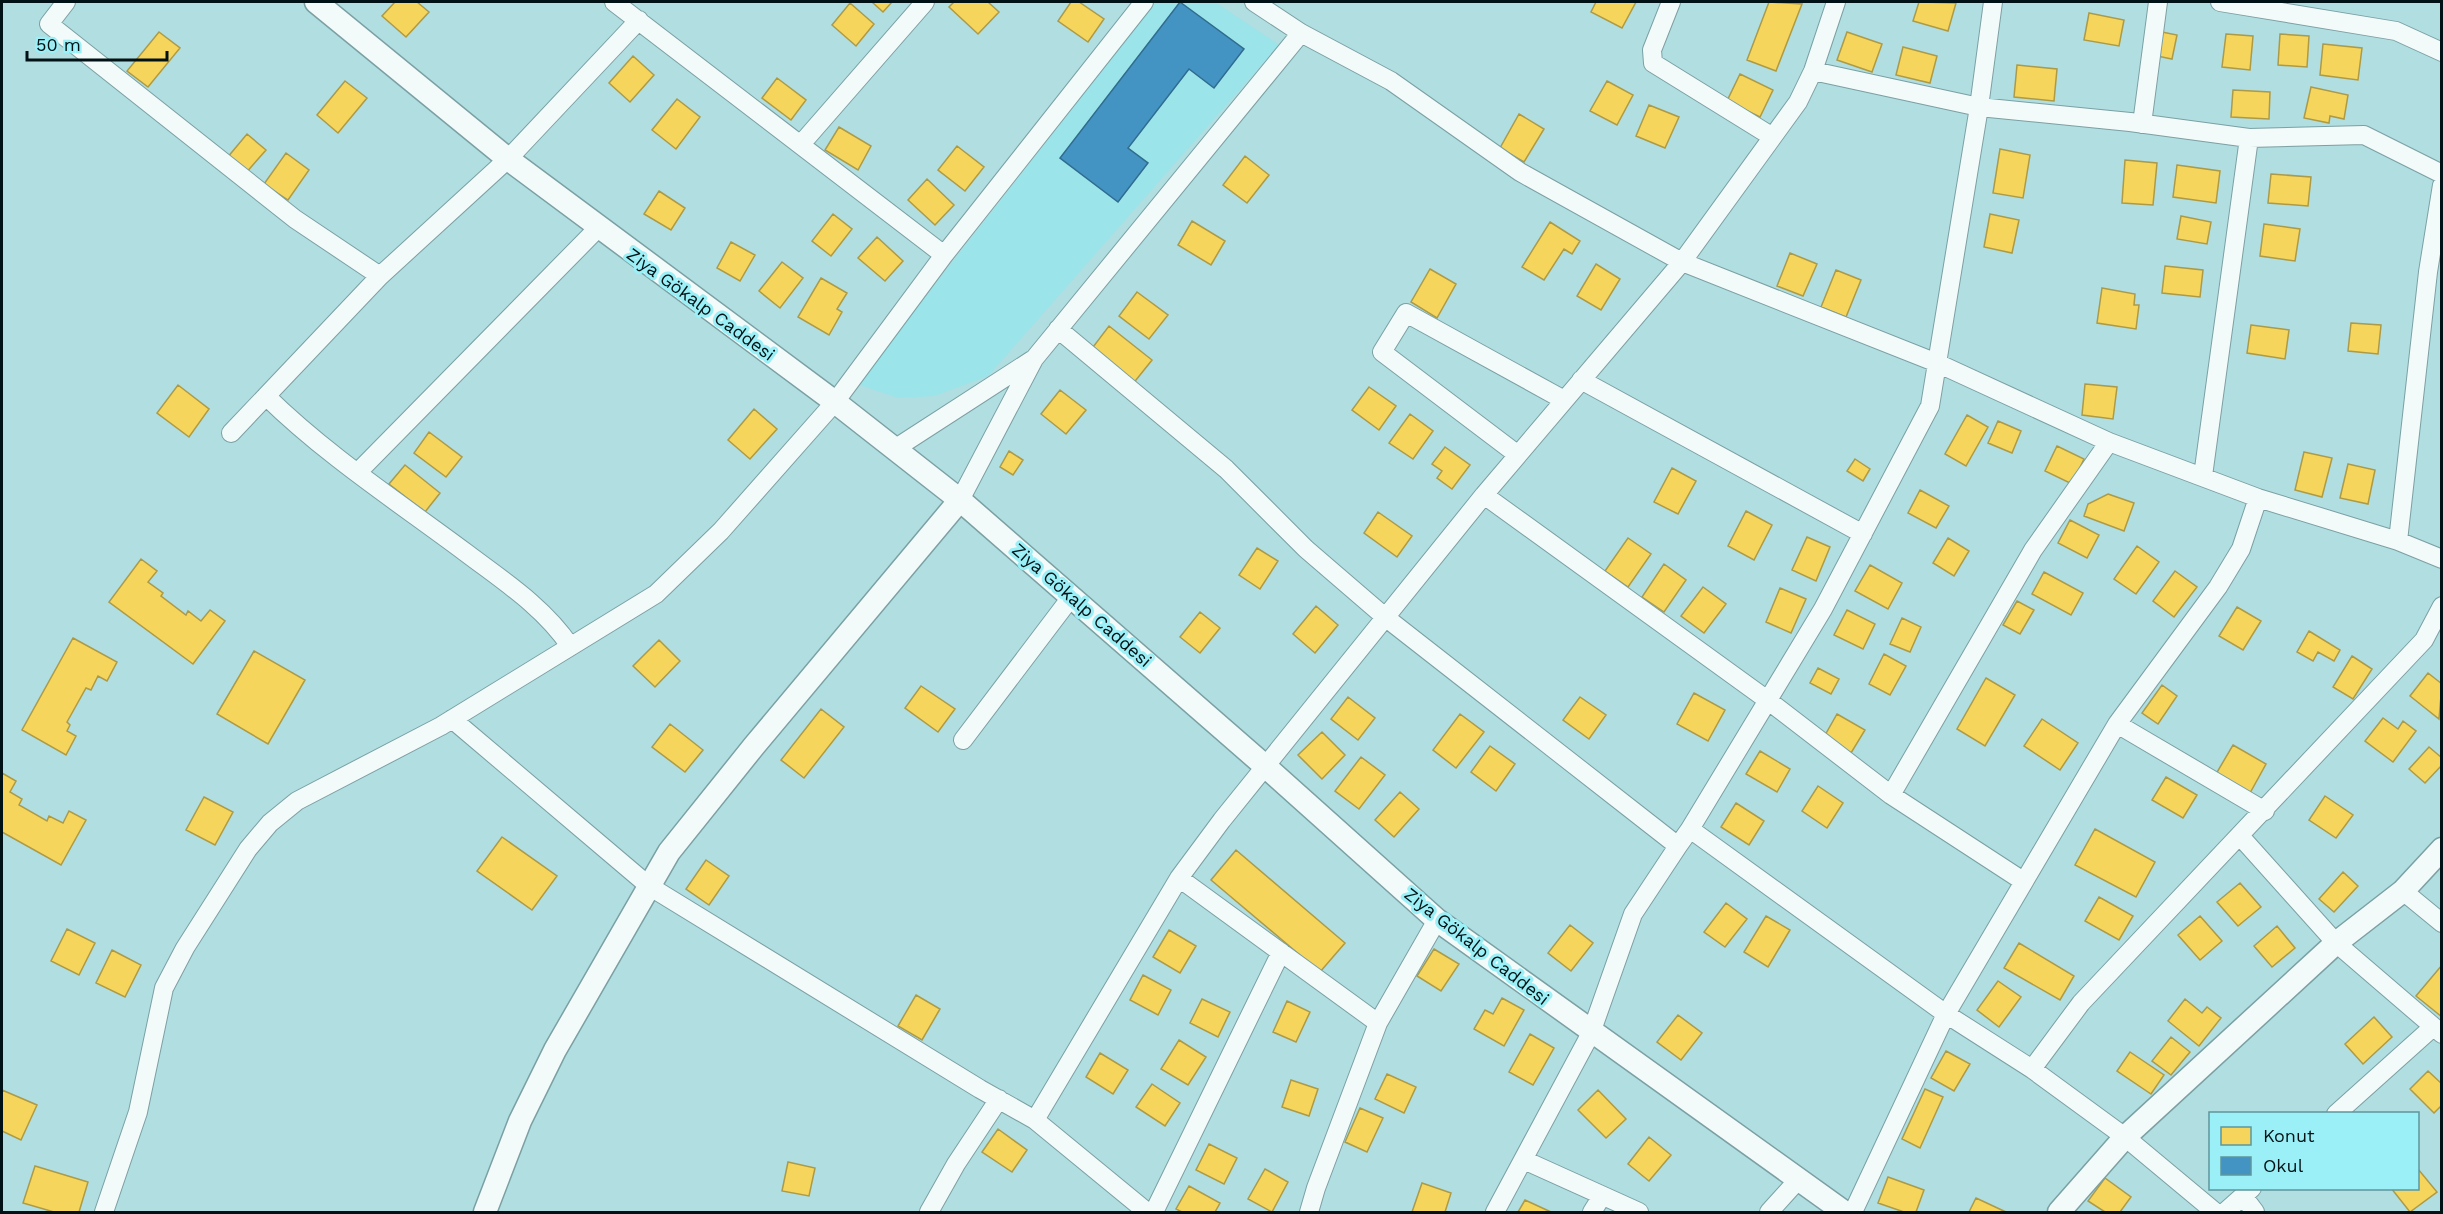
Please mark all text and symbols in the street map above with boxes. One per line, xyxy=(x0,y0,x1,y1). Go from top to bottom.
scale bar xyxy=(27,24,166,62)
text: 50 m xyxy=(36,34,81,55)
street label: Ziya Gökalp Caddesi xyxy=(623,243,779,365)
street label: Ziya Gökalp Caddesi xyxy=(1008,539,1156,671)
street label: Ziya Gökalp Caddesi xyxy=(1400,883,1554,1009)
legend xyxy=(2209,1112,2419,1190)
text: Konut xyxy=(2263,1125,2315,1146)
text: Okul xyxy=(2263,1155,2304,1176)

